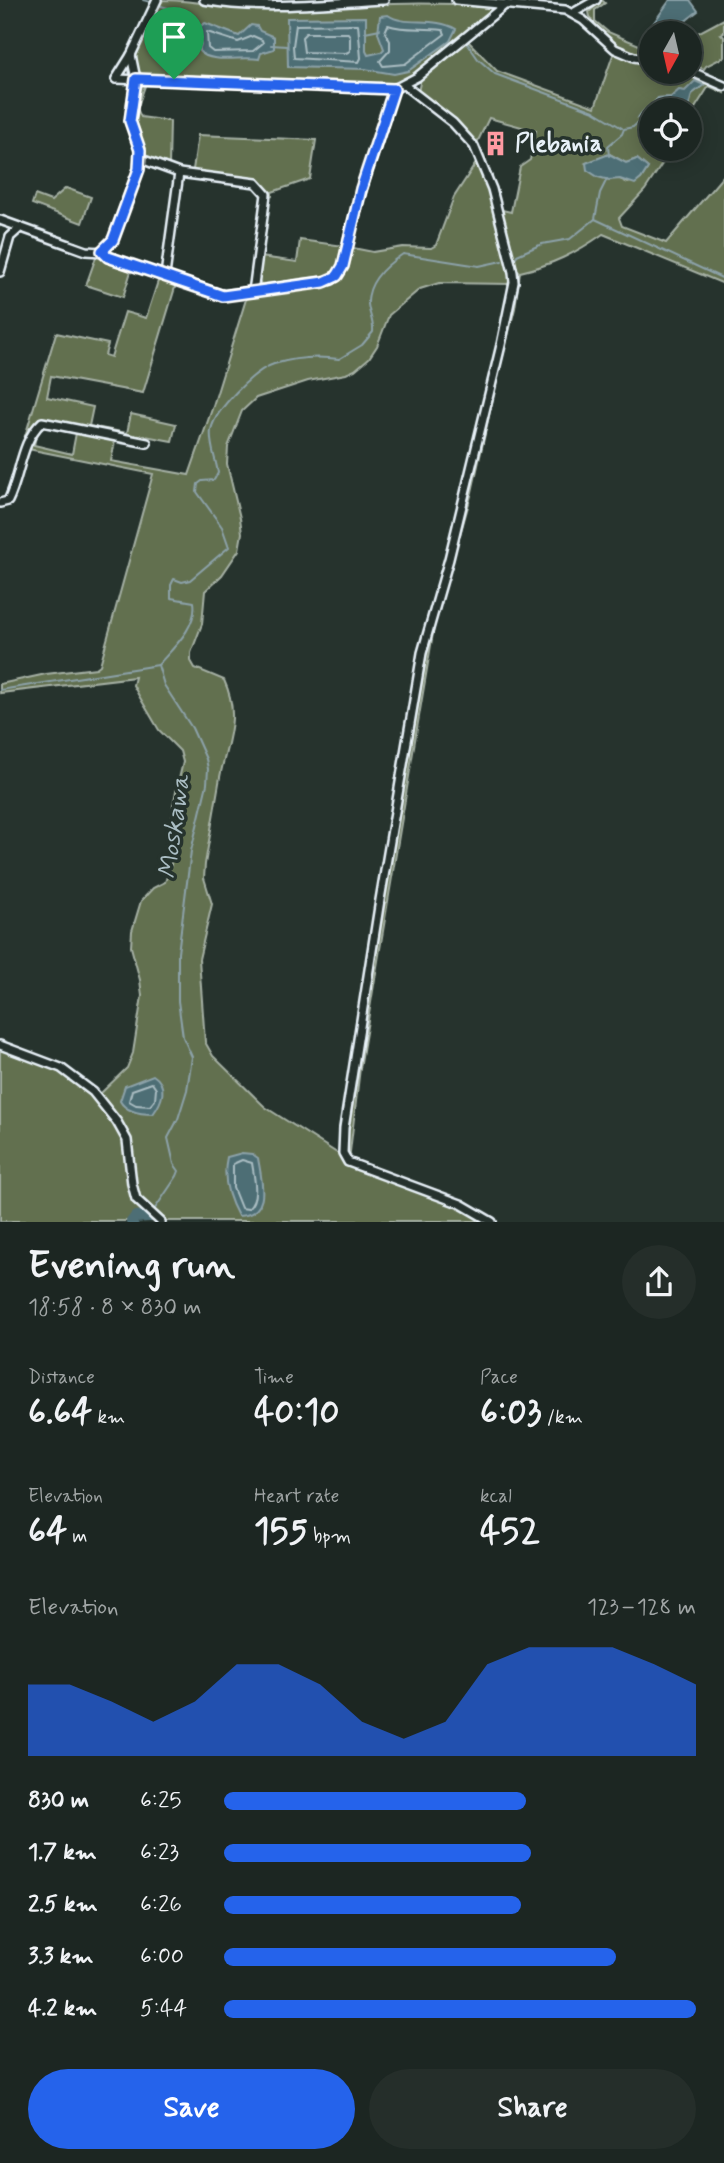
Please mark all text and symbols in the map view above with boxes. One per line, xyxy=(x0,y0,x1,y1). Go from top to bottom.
pin xyxy=(144,7,204,79)
icon: arrive xyxy=(155,18,193,56)
north arrow xyxy=(639,21,702,84)
map controls xyxy=(639,21,702,161)
button: locate xyxy=(639,98,702,161)
place label: Plebania xyxy=(515,129,602,160)
building icon: Plebania xyxy=(481,130,509,158)
water label: Moskawa xyxy=(151,771,199,881)
text: Evening run xyxy=(28,1242,235,1291)
button: share xyxy=(622,1245,696,1319)
text: 18:58 · 8 × 830 m xyxy=(28,1293,202,1323)
text: Distance xyxy=(28,1365,95,1390)
text: Time xyxy=(254,1365,294,1390)
text: Pace xyxy=(480,1365,518,1390)
text: 6.64 xyxy=(28,1390,92,1436)
text: 40:10 xyxy=(254,1390,339,1436)
text: 6:03 xyxy=(480,1390,542,1436)
text: km xyxy=(92,1405,125,1430)
text: /km xyxy=(542,1405,583,1430)
text: Elevation xyxy=(28,1484,103,1509)
text: Heart rate xyxy=(254,1484,339,1509)
text: kcal xyxy=(480,1484,512,1509)
text: 64 xyxy=(28,1509,67,1555)
text: 155 xyxy=(254,1509,308,1555)
text: 452 xyxy=(480,1509,540,1555)
text: m xyxy=(67,1524,87,1549)
text: bpm xyxy=(308,1524,351,1549)
text: Elevation xyxy=(28,1593,119,1623)
text: 123–128 m xyxy=(587,1593,696,1623)
text: 830 m xyxy=(28,1786,89,1816)
text: 6:25 xyxy=(140,1786,181,1816)
text: 1.7 km xyxy=(28,1838,97,1868)
text: 6:23 xyxy=(140,1838,179,1868)
text: 2.5 km xyxy=(28,1890,98,1920)
text: 6:26 xyxy=(140,1890,182,1920)
text: 3.3 km xyxy=(28,1942,93,1972)
text: 6:00 xyxy=(140,1942,184,1972)
text: 4.2 km xyxy=(28,1994,97,2024)
text: 5:44 xyxy=(140,1994,187,2024)
button: Save xyxy=(28,2069,355,2149)
button: Share xyxy=(369,2069,696,2149)

